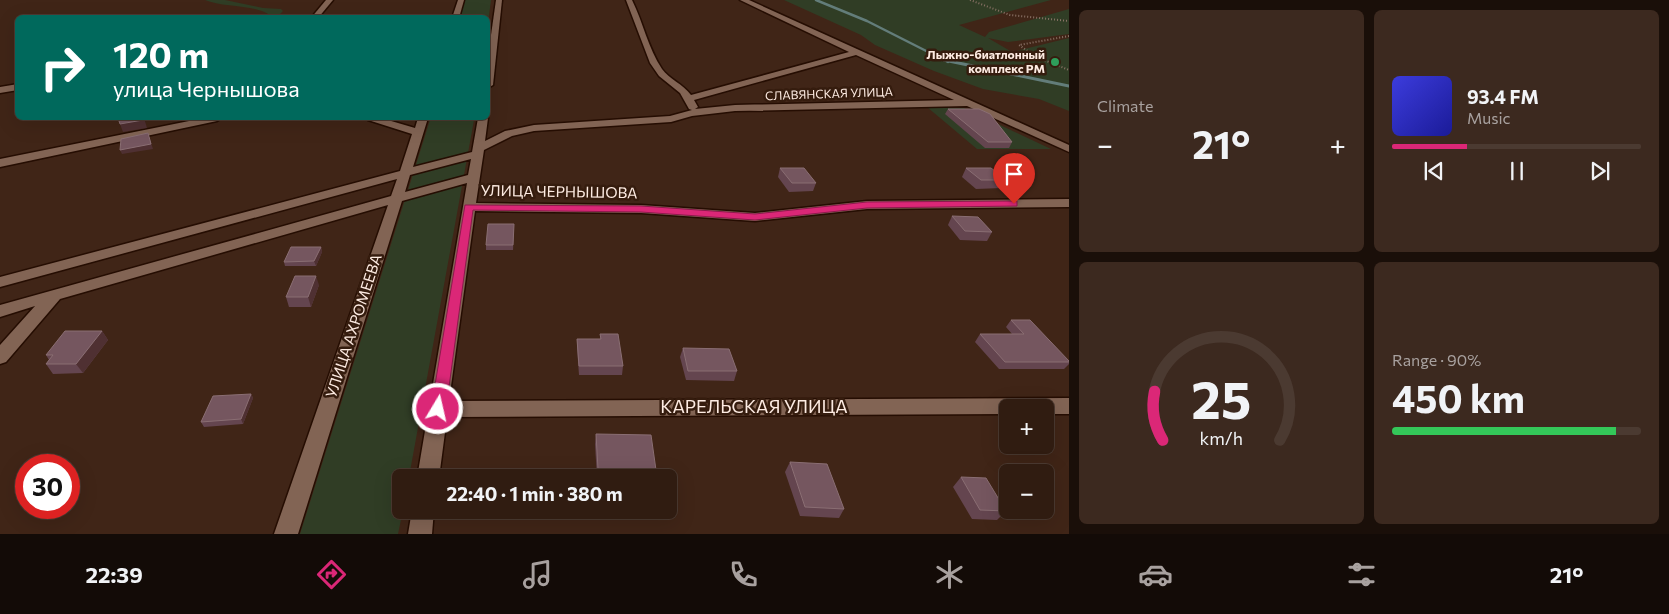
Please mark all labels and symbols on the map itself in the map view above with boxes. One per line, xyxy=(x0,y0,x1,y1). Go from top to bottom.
place label: Лыжно-биатлонный комплекс РМ xyxy=(927,47,1045,75)
marker: Лыжно-биатлонный комплекс РМ xyxy=(1049,56,1061,68)
street label: СЛАВЯНСКАЯ УЛИЦА xyxy=(765,84,893,102)
pin xyxy=(993,153,1035,204)
street label: УЛИЦА ЧЕРНЫШОВА xyxy=(480,181,638,201)
street label: УЛИЦА АХРОМЕЕВА xyxy=(321,252,385,400)
position arrow xyxy=(411,382,463,434)
street label: КАРЕЛЬСКАЯ УЛИЦА xyxy=(660,395,848,417)
speed limit sign: 30 xyxy=(15,454,80,519)

